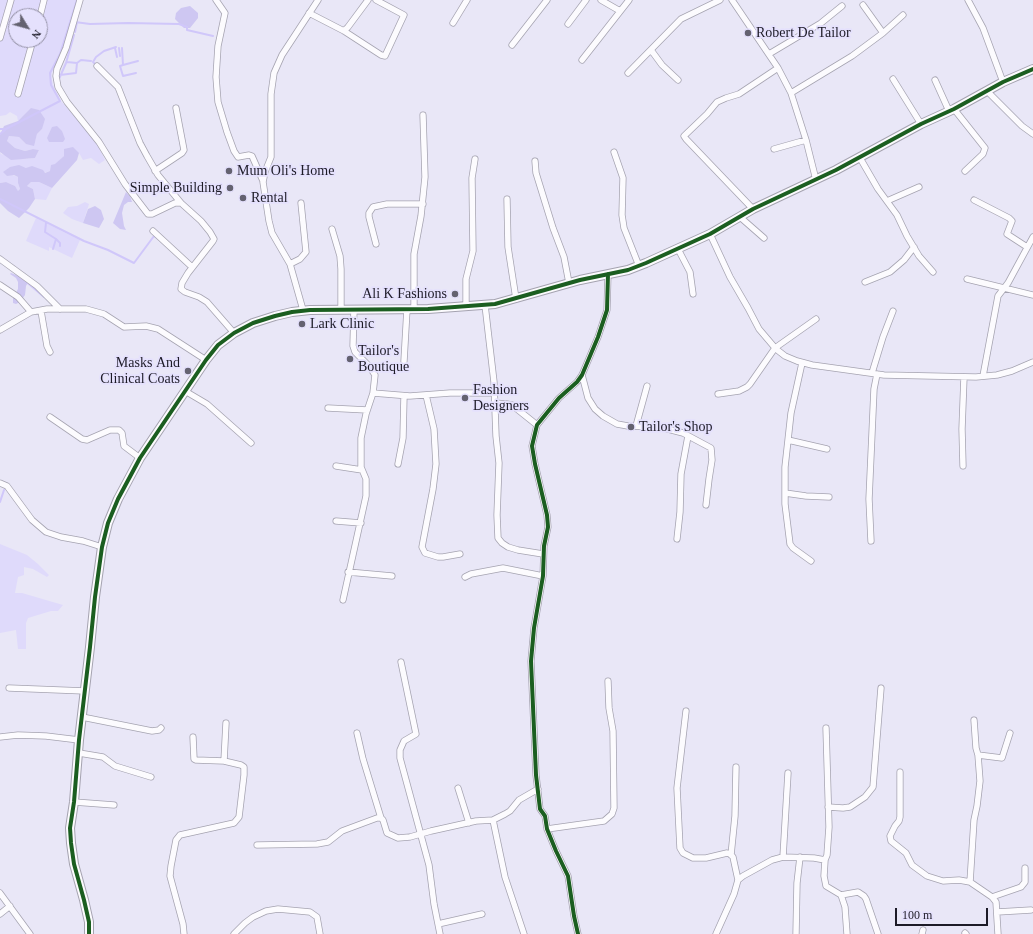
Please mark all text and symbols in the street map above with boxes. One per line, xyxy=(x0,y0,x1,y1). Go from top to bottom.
north arrow xyxy=(8,8,48,48)
place label: Robert De Tailor xyxy=(756,25,851,41)
text: N xyxy=(30,28,44,41)
marker: Robert De Tailor xyxy=(743,28,753,38)
place label: Mum Oli's Home xyxy=(237,163,334,179)
marker: Mum Oli's Home xyxy=(224,166,234,176)
place label: Simple Building xyxy=(130,180,222,196)
marker: Simple Building xyxy=(225,183,235,193)
place label: Rental xyxy=(251,190,288,206)
marker: Rental xyxy=(238,193,248,203)
place label: Ali K Fashions xyxy=(362,286,447,302)
marker: Ali K Fashions xyxy=(450,289,460,299)
place label: Lark Clinic xyxy=(310,316,374,332)
marker: Lark Clinic xyxy=(297,319,307,329)
place label: Tailor's Boutique xyxy=(358,343,409,376)
marker: Tailor's Boutique xyxy=(345,354,355,364)
place label: Masks And Clinical Coats xyxy=(100,355,180,388)
marker: Masks And Clinical Coats xyxy=(183,366,193,376)
place label: Fashion Designers xyxy=(473,382,529,414)
marker: Fashion Designers xyxy=(460,393,470,403)
place label: Tailor's Shop xyxy=(639,419,712,435)
marker: Tailor's Shop xyxy=(626,422,636,432)
scale bar xyxy=(897,900,990,926)
text: 100 m xyxy=(902,908,932,922)

